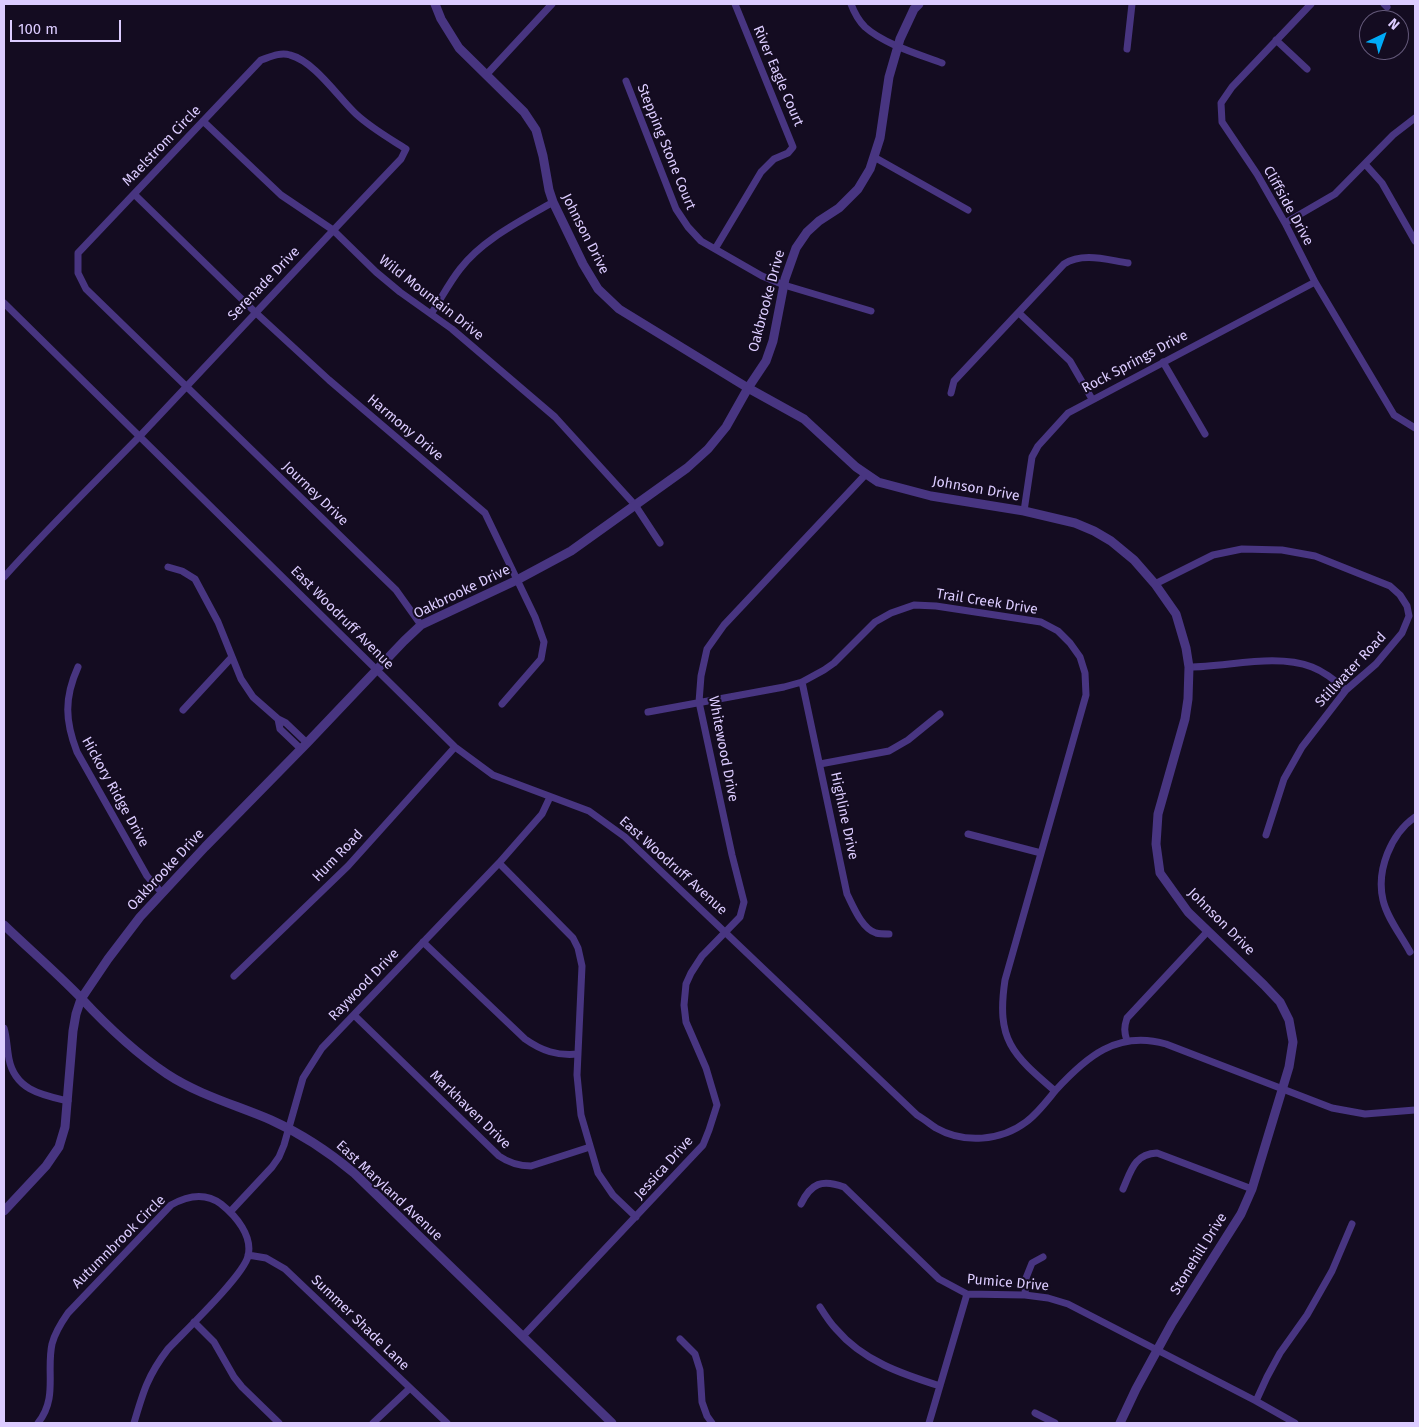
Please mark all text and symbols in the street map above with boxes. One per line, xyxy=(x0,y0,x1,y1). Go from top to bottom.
scale bar xyxy=(12,10,124,42)
north arrow xyxy=(1359,10,1409,60)
text: N xyxy=(1385,15,1403,34)
text: 100 m xyxy=(18,20,58,38)
street label: River Eagle Court xyxy=(749,23,807,129)
street label: Stepping Stone Court xyxy=(633,82,699,212)
street label: Maelstrom Circle xyxy=(119,102,205,190)
street label: Cliffside Drive xyxy=(1259,163,1317,249)
street label: Johnson Drive xyxy=(557,191,613,277)
street label: Serenade Drive xyxy=(225,244,303,324)
street label: Oakbrooke Drive xyxy=(745,248,789,354)
street label: Wild Mountain Drive xyxy=(375,252,487,344)
street label: Rock Springs Drive xyxy=(1079,327,1191,397)
street label: Harmony Drive xyxy=(364,391,446,465)
street label: Journey Drive xyxy=(279,458,351,530)
street label: Johnson Drive xyxy=(931,473,1021,505)
street label: Oakbrooke Drive xyxy=(411,561,513,623)
street label: East Woodruff Avenue xyxy=(287,563,397,673)
street label: Trail Creek Drive xyxy=(935,586,1039,618)
street label: Stillwater Road xyxy=(1312,629,1390,711)
street label: Whitewood Drive xyxy=(704,695,742,803)
street label: Hickory Ridge Drive xyxy=(78,734,152,850)
street label: Highline Drive xyxy=(826,771,862,861)
street label: East Woodruff Avenue xyxy=(616,813,730,919)
street label: Oakbrooke Drive xyxy=(124,826,208,914)
street label: Hum Road xyxy=(309,827,367,885)
street label: Johnson Drive xyxy=(1184,885,1258,959)
street label: Raywood Drive xyxy=(325,945,403,1025)
street label: Markhaven Drive xyxy=(426,1067,514,1153)
street label: Jessica Drive xyxy=(631,1133,697,1203)
street label: East Maryland Avenue xyxy=(332,1137,446,1245)
street label: Autumnbrook Circle xyxy=(69,1192,169,1292)
street label: Stonehill Drive xyxy=(1167,1210,1231,1298)
street label: Pumice Drive xyxy=(966,1271,1050,1295)
street label: Summer Shade Lane xyxy=(307,1272,413,1374)

